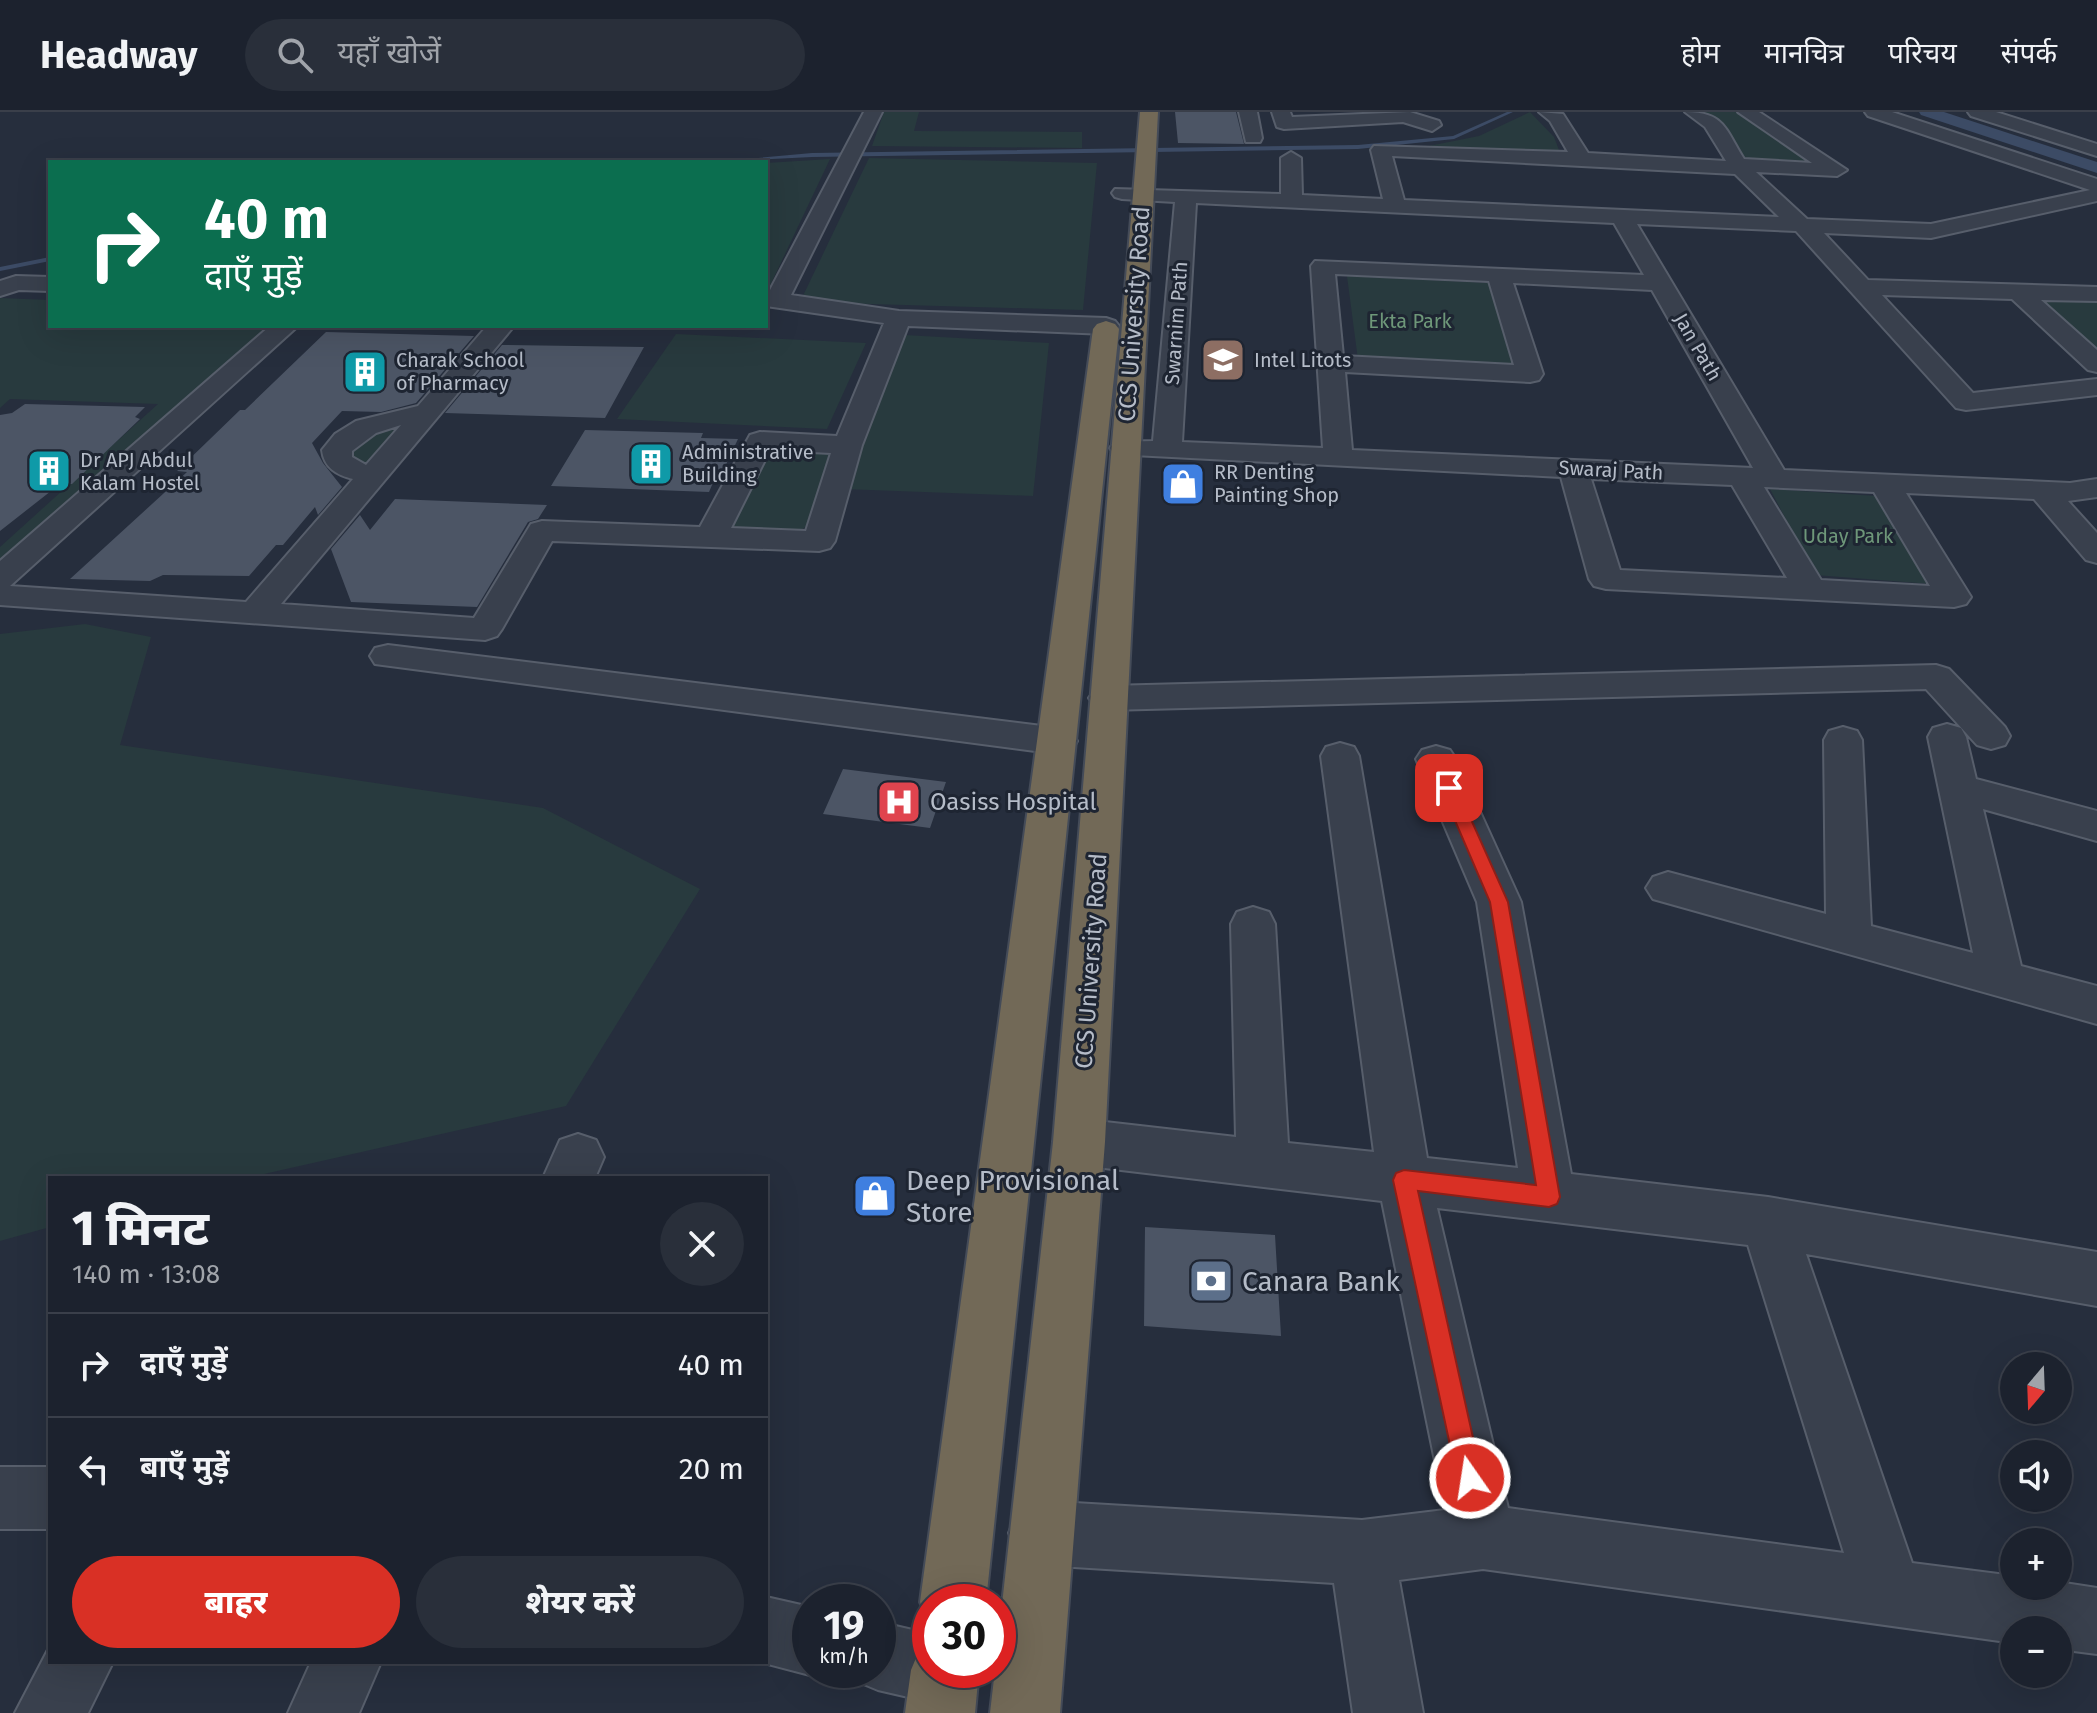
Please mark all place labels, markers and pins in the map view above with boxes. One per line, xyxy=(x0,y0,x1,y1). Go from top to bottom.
school or university icon: Intel Litots xyxy=(1199,336,1247,384)
building icon: Charak School of Pharmacy xyxy=(341,348,389,396)
place label: Charak School of Pharmacy xyxy=(396,348,525,395)
place label: Intel Litots xyxy=(1254,348,1351,372)
building icon: Administrative Building xyxy=(627,440,675,488)
place label: Administrative Building xyxy=(682,440,814,487)
building icon: Dr APJ Abdul Kalam Hostel xyxy=(25,447,73,495)
place label: Dr APJ Abdul Kalam Hostel xyxy=(80,448,200,495)
shop icon: RR Denting Painting Shop xyxy=(1159,460,1207,508)
place label: RR Denting Painting Shop xyxy=(1214,460,1339,507)
pin xyxy=(1415,754,1483,822)
hospital icon: Oasiss Hospital xyxy=(875,778,923,826)
place label: Oasiss Hospital xyxy=(930,788,1097,816)
place label: Deep Provisional Store xyxy=(906,1164,1119,1229)
shop icon: Deep Provisional Store xyxy=(851,1172,899,1220)
bank icon: Canara Bank xyxy=(1187,1257,1235,1305)
place label: Canara Bank xyxy=(1242,1265,1400,1298)

